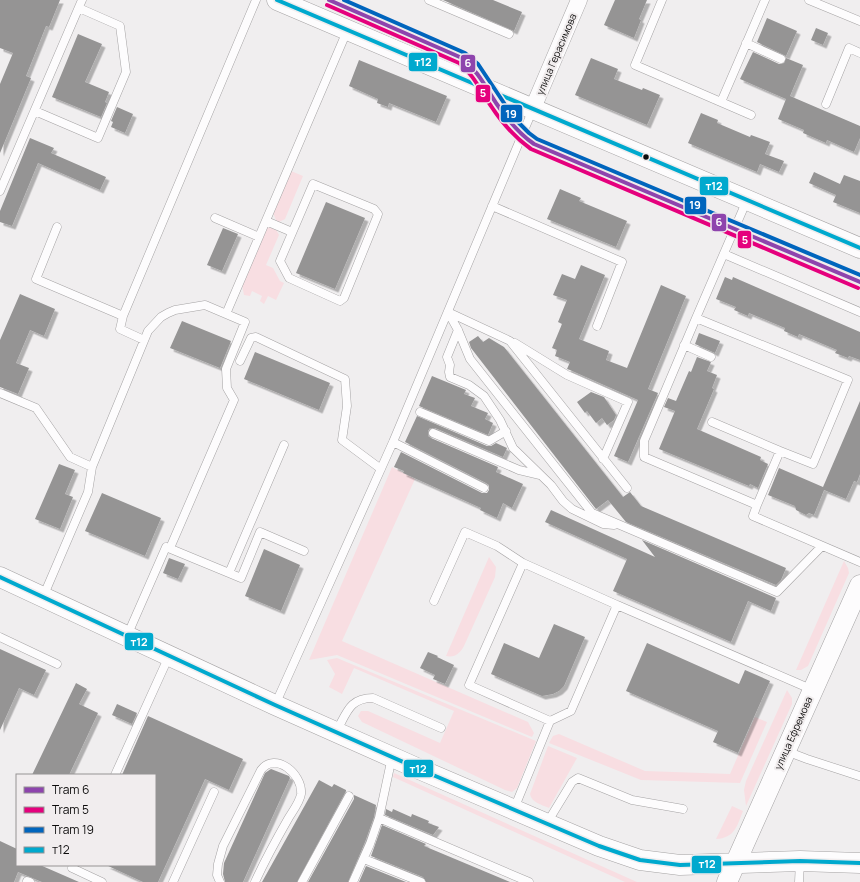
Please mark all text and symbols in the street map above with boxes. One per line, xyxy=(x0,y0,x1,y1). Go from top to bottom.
street label: улица Герасимова xyxy=(533,11,579,97)
line badge: т12 xyxy=(408,52,438,72)
text: т12 xyxy=(414,54,432,69)
line badge: 6 xyxy=(460,54,476,73)
text: 6 xyxy=(465,55,472,70)
line badge: 5 xyxy=(475,84,491,103)
text: 5 xyxy=(480,85,486,100)
line badge: 19 xyxy=(500,104,523,123)
text: 19 xyxy=(505,106,517,121)
unlabelled marker xyxy=(641,152,651,162)
line badge: т12 xyxy=(699,176,729,196)
text: т12 xyxy=(705,178,723,193)
line badge: 19 xyxy=(684,196,707,215)
text: 19 xyxy=(689,197,701,212)
line badge: 6 xyxy=(711,213,727,232)
text: 6 xyxy=(716,214,723,229)
line badge: 5 xyxy=(737,230,752,249)
text: 5 xyxy=(742,232,748,247)
line badge: т12 xyxy=(124,632,154,651)
text: т12 xyxy=(130,634,148,649)
street label: улица Ефремова xyxy=(771,694,815,772)
line badge: т12 xyxy=(403,759,434,778)
text: т12 xyxy=(409,761,427,776)
legend xyxy=(16,774,156,866)
text: Tram 6 xyxy=(52,781,89,798)
text: Tram 5 xyxy=(52,801,89,818)
text: Tram 19 xyxy=(52,821,94,838)
text: т12 xyxy=(52,841,70,858)
line badge: т12 xyxy=(691,855,722,874)
text: т12 xyxy=(698,856,716,871)

